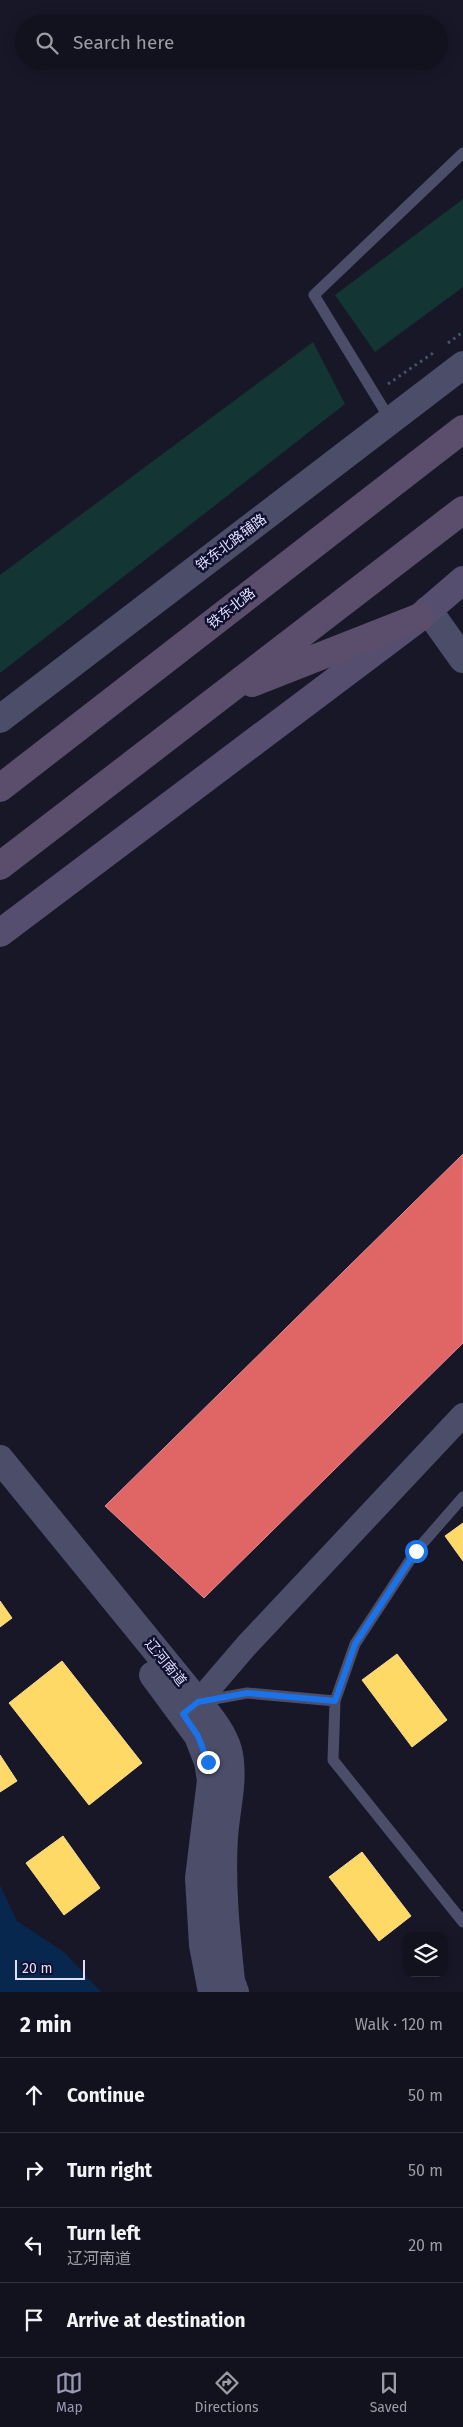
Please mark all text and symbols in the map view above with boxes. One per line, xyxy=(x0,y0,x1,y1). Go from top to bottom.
search box xyxy=(15,15,448,70)
icon: search xyxy=(33,29,61,57)
text: Search here xyxy=(73,31,174,54)
street label: 铁东北路辅路 xyxy=(193,510,270,574)
street label: 铁东北路 xyxy=(204,584,259,632)
route start xyxy=(405,1540,428,1563)
street label: 辽河南道 xyxy=(141,1635,190,1689)
route end xyxy=(197,1751,220,1774)
map controls xyxy=(403,1932,448,1977)
button: layers xyxy=(403,1932,448,1977)
scale bar xyxy=(15,1957,85,1980)
text: 20 m xyxy=(22,1960,52,1977)
text: 2 min xyxy=(20,2012,72,2038)
text: Walk · 120 m xyxy=(355,2015,443,2034)
icon: ahead xyxy=(20,2081,48,2109)
text: Continue xyxy=(67,2084,145,2107)
text: 50 m xyxy=(408,2086,443,2105)
icon: right xyxy=(20,2156,48,2184)
text: Turn right xyxy=(67,2159,152,2182)
text: 50 m xyxy=(408,2161,443,2180)
text: Turn left xyxy=(67,2222,141,2245)
icon: left xyxy=(20,2231,48,2259)
text: 20 m xyxy=(408,2236,443,2255)
text: 辽河南道 xyxy=(67,2249,131,2268)
icon: arrive xyxy=(20,2306,48,2334)
text: Arrive at destination xyxy=(67,2309,246,2332)
tab: Map xyxy=(55,2369,83,2416)
tab: Directions xyxy=(194,2369,259,2416)
tab: Saved xyxy=(370,2369,408,2416)

